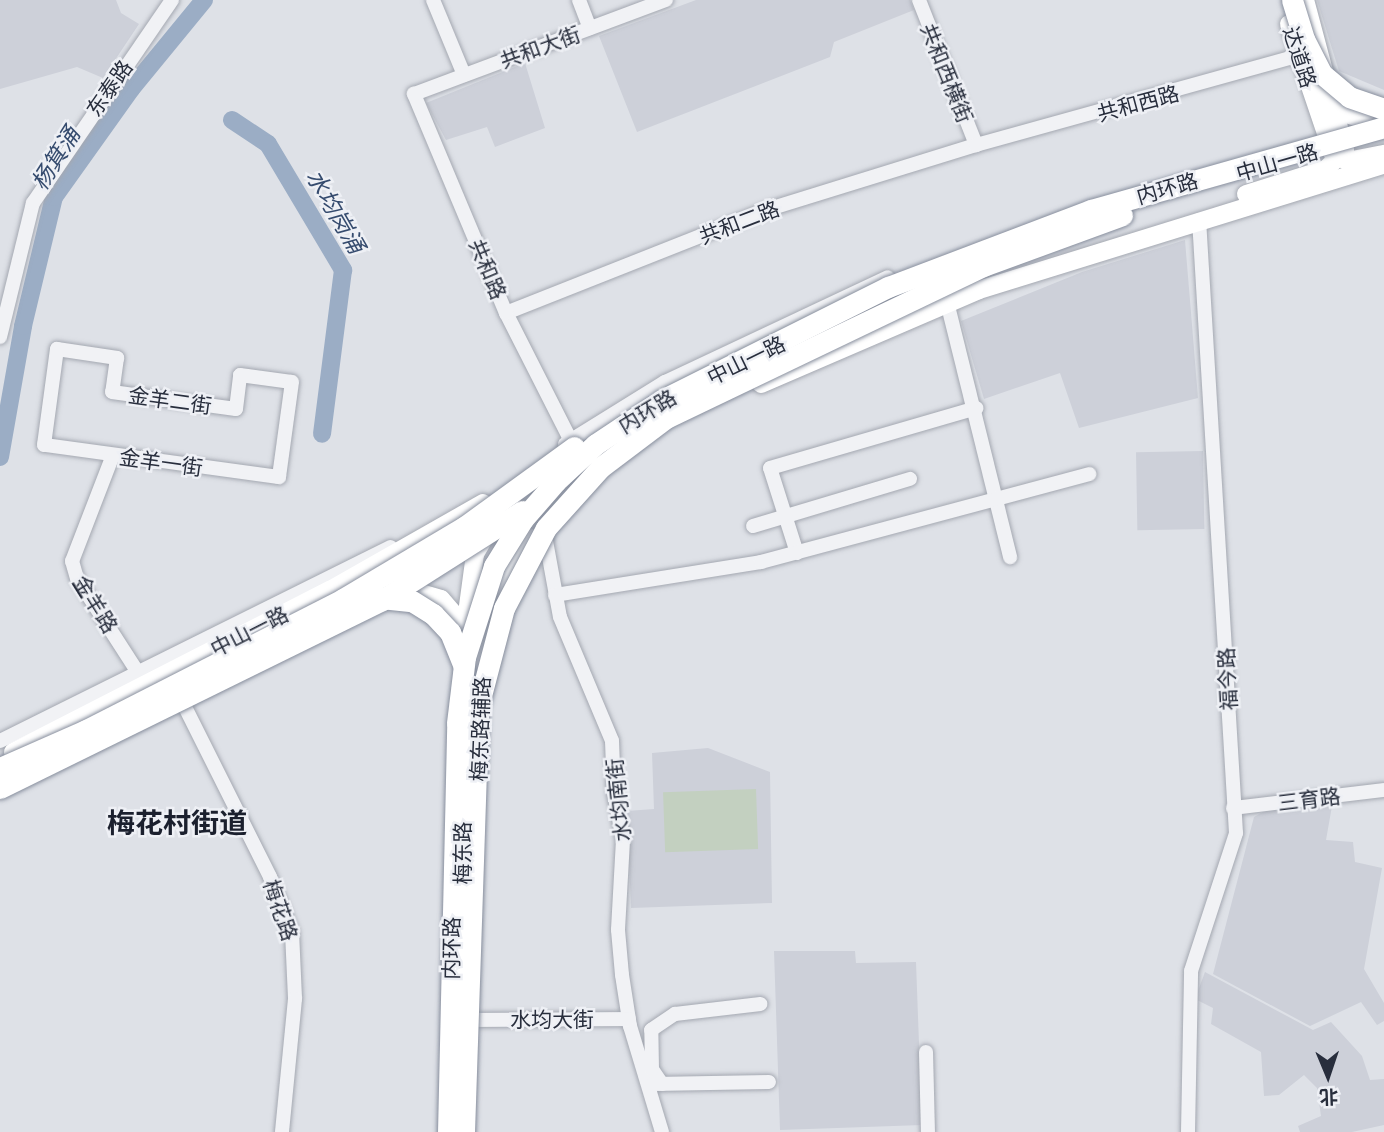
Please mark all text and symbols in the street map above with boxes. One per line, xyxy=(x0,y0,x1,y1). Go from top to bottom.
street label: 共和西横街 xyxy=(916,20,978,126)
street label: 共和大街 xyxy=(496,21,584,73)
street label: 达道路 xyxy=(1278,23,1322,91)
street label: 东泰路 xyxy=(81,55,137,121)
street label: 共和西路 xyxy=(1094,80,1182,126)
water label: 杨箕涌 xyxy=(25,121,85,195)
street label: 中山一路 xyxy=(1233,138,1321,186)
water label: 水均岗涌 xyxy=(301,164,371,258)
street label: 内环路 xyxy=(1133,167,1201,209)
street label: 共和二路 xyxy=(695,195,783,249)
street label: 共和路 xyxy=(464,235,512,303)
street label: 中山一路 xyxy=(703,330,789,390)
street label: 金羊二街 xyxy=(127,382,213,418)
street label: 内环路 xyxy=(614,384,680,438)
street label: 金羊一街 xyxy=(118,444,204,480)
street label: 金羊路 xyxy=(69,571,123,637)
street label: 中山一路 xyxy=(206,601,292,661)
street label: 福今路 xyxy=(1213,647,1241,711)
street label: 梅东路辅路 xyxy=(466,676,494,782)
street label: 水均南街 xyxy=(601,757,635,843)
street label: 三育路 xyxy=(1276,783,1342,815)
district label: 梅花村街道 xyxy=(107,805,247,839)
street label: 梅东路 xyxy=(449,822,475,884)
street label: 梅花路 xyxy=(259,876,303,944)
street label: 内环路 xyxy=(438,916,464,980)
street label: 水均大街 xyxy=(510,1006,594,1032)
north arrow xyxy=(1293,1041,1363,1111)
text: 北 xyxy=(1319,1086,1339,1109)

